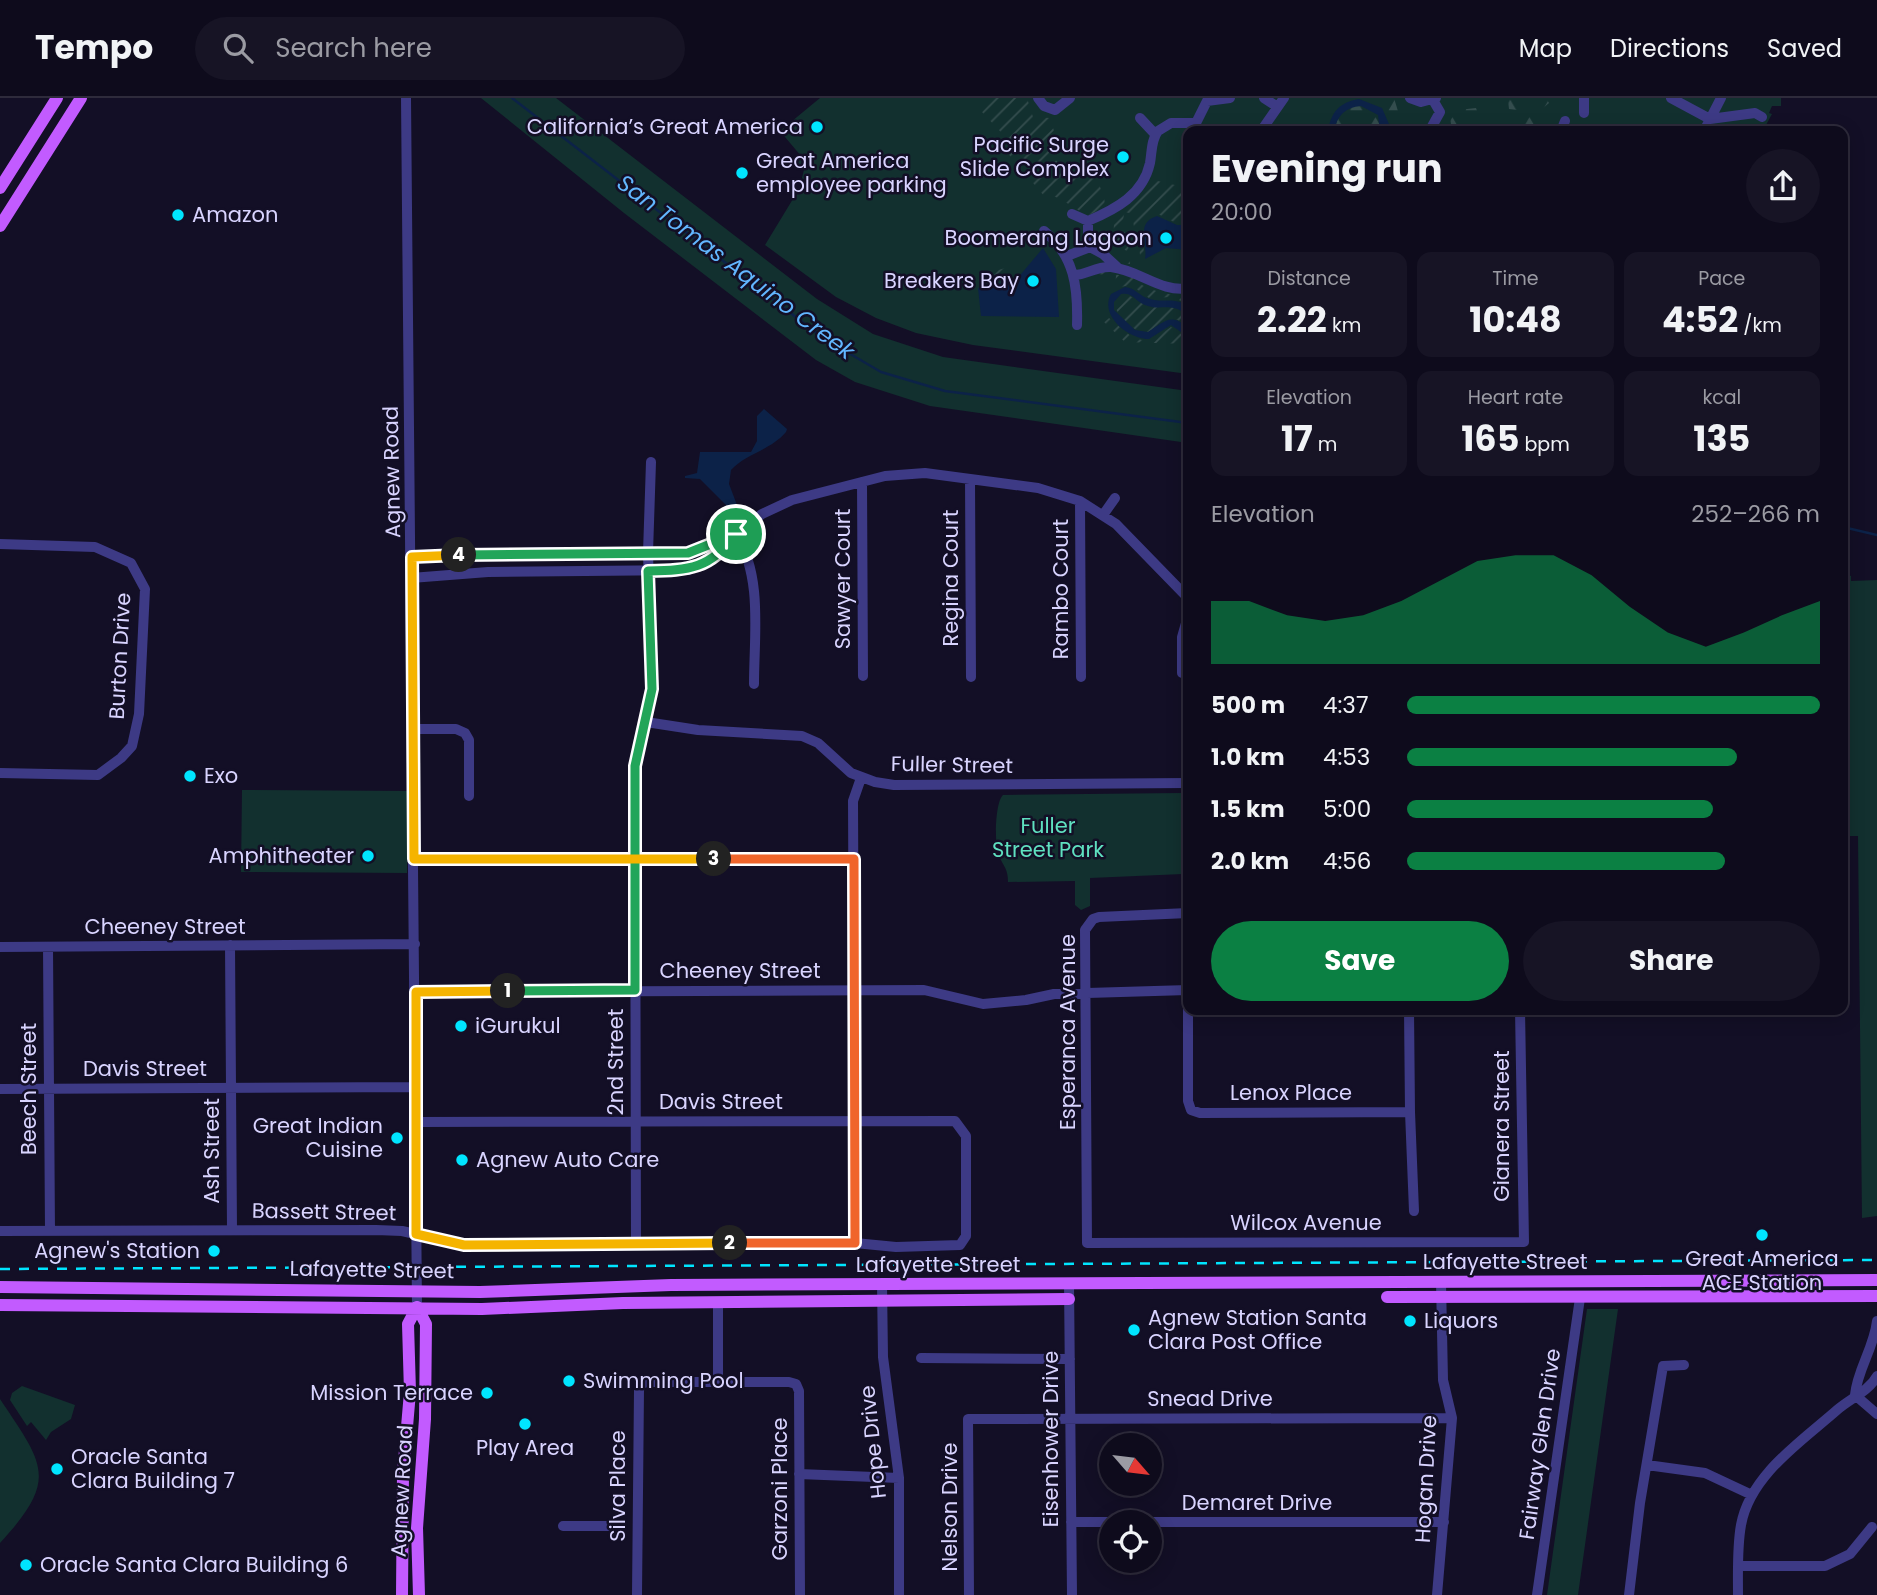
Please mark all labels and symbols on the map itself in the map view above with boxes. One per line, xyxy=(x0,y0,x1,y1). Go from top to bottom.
place label: California’s Great America xyxy=(527,112,803,141)
marker: California’s Great America xyxy=(809,119,825,135)
place label: Pacific Surge Slide Complex xyxy=(960,130,1109,183)
place label: Great America employee parking xyxy=(756,146,947,199)
marker: Pacific Surge Slide Complex xyxy=(1115,149,1131,165)
marker: Great America employee parking xyxy=(734,165,750,181)
water label: San Tomas Aquino Creek xyxy=(610,167,862,368)
place label: Amazon xyxy=(192,200,278,229)
marker: Amazon xyxy=(170,207,186,223)
place label: Boomerang Lagoon xyxy=(945,223,1152,252)
marker: Boomerang Lagoon xyxy=(1158,230,1174,246)
place label: Breakers Bay xyxy=(884,266,1019,295)
marker: Breakers Bay xyxy=(1025,273,1041,289)
street label: Agnew Road xyxy=(376,406,407,538)
pin xyxy=(706,504,766,564)
street label: Sawyer Court xyxy=(828,509,857,649)
street label: Regina Court xyxy=(936,510,965,646)
street label: Rambo Court xyxy=(1046,519,1075,659)
pin: 4 xyxy=(442,538,476,573)
street label: Burton Drive xyxy=(102,592,137,720)
street label: Fuller Street xyxy=(891,749,1013,780)
place label: Exo xyxy=(204,761,238,790)
marker: Exo xyxy=(182,768,198,784)
park label: Fuller Street Park xyxy=(992,811,1104,864)
place label: Amphitheater xyxy=(209,841,354,870)
pin: 3 xyxy=(696,842,732,876)
marker: Amphitheater xyxy=(360,848,376,864)
street label: Cheeney Street xyxy=(84,912,246,941)
street label: Esperanca Avenue xyxy=(1053,934,1082,1130)
street label: Cheeney Street xyxy=(659,956,821,985)
pin: 1 xyxy=(490,974,526,1008)
street label: 2nd Street xyxy=(601,1009,630,1115)
place label: iGurukul xyxy=(475,1011,561,1040)
marker: iGurukul xyxy=(453,1018,469,1034)
street label: Beech Street xyxy=(14,1023,43,1155)
street label: Gianera Street xyxy=(1487,1050,1516,1202)
street label: Davis Street xyxy=(83,1054,207,1083)
street label: Lenox Place xyxy=(1230,1078,1352,1107)
street label: Davis Street xyxy=(659,1087,783,1116)
street label: Ash Street xyxy=(197,1098,226,1204)
place label: Great Indian Cuisine xyxy=(253,1111,383,1164)
marker: Great Indian Cuisine xyxy=(389,1130,405,1146)
place label: Agnew Auto Care xyxy=(476,1145,659,1174)
marker: Agnew Auto Care xyxy=(454,1152,470,1168)
street label: Bassett Street xyxy=(252,1196,396,1227)
street label: Wilcox Avenue xyxy=(1230,1208,1382,1237)
pin: 2 xyxy=(712,1226,748,1260)
marker: Great America ACE Station xyxy=(1754,1227,1770,1243)
place label: Agnew's Station xyxy=(34,1236,200,1265)
marker: Agnew's Station xyxy=(206,1243,222,1259)
place label: Great America ACE Station xyxy=(1685,1244,1839,1297)
street label: Lafayette Street xyxy=(1423,1247,1587,1276)
street label: Lafayette Street xyxy=(856,1250,1020,1279)
street label: Lafayette Street xyxy=(289,1254,455,1285)
place label: Agnew Station Santa Clara Post Office xyxy=(1148,1303,1367,1356)
place label: Liquors xyxy=(1424,1306,1498,1335)
marker: Liquors xyxy=(1402,1313,1418,1329)
marker: Agnew Station Santa Clara Post Office xyxy=(1126,1322,1142,1338)
street label: Fairway Glen Drive xyxy=(1512,1346,1567,1541)
street label: Eisenhower Drive xyxy=(1036,1351,1065,1527)
place label: Swimming Pool xyxy=(583,1366,744,1395)
marker: Swimming Pool xyxy=(561,1373,577,1389)
place label: Mission Terrace xyxy=(310,1378,473,1407)
street label: Hope Drive xyxy=(852,1384,893,1500)
street label: Snead Drive xyxy=(1147,1384,1273,1413)
marker: Mission Terrace xyxy=(479,1385,495,1401)
street label: Hogan Drive xyxy=(1408,1414,1443,1544)
marker: Play Area xyxy=(517,1416,533,1432)
street label: Garzoni Place xyxy=(765,1418,794,1560)
street label: Agnew Road xyxy=(384,1424,419,1558)
street label: Silva Place xyxy=(603,1430,632,1542)
place label: Play Area xyxy=(476,1433,574,1462)
north arrow xyxy=(1099,1433,1162,1496)
place label: Oracle Santa Clara Building 7 xyxy=(71,1442,235,1495)
street label: Nelson Drive xyxy=(935,1442,964,1572)
marker: Oracle Santa Clara Building 7 xyxy=(49,1461,65,1477)
street label: Demaret Drive xyxy=(1182,1488,1332,1517)
place label: Oracle Santa Clara Building 6 xyxy=(40,1550,348,1579)
marker: Oracle Santa Clara Building 6 xyxy=(18,1557,34,1573)

